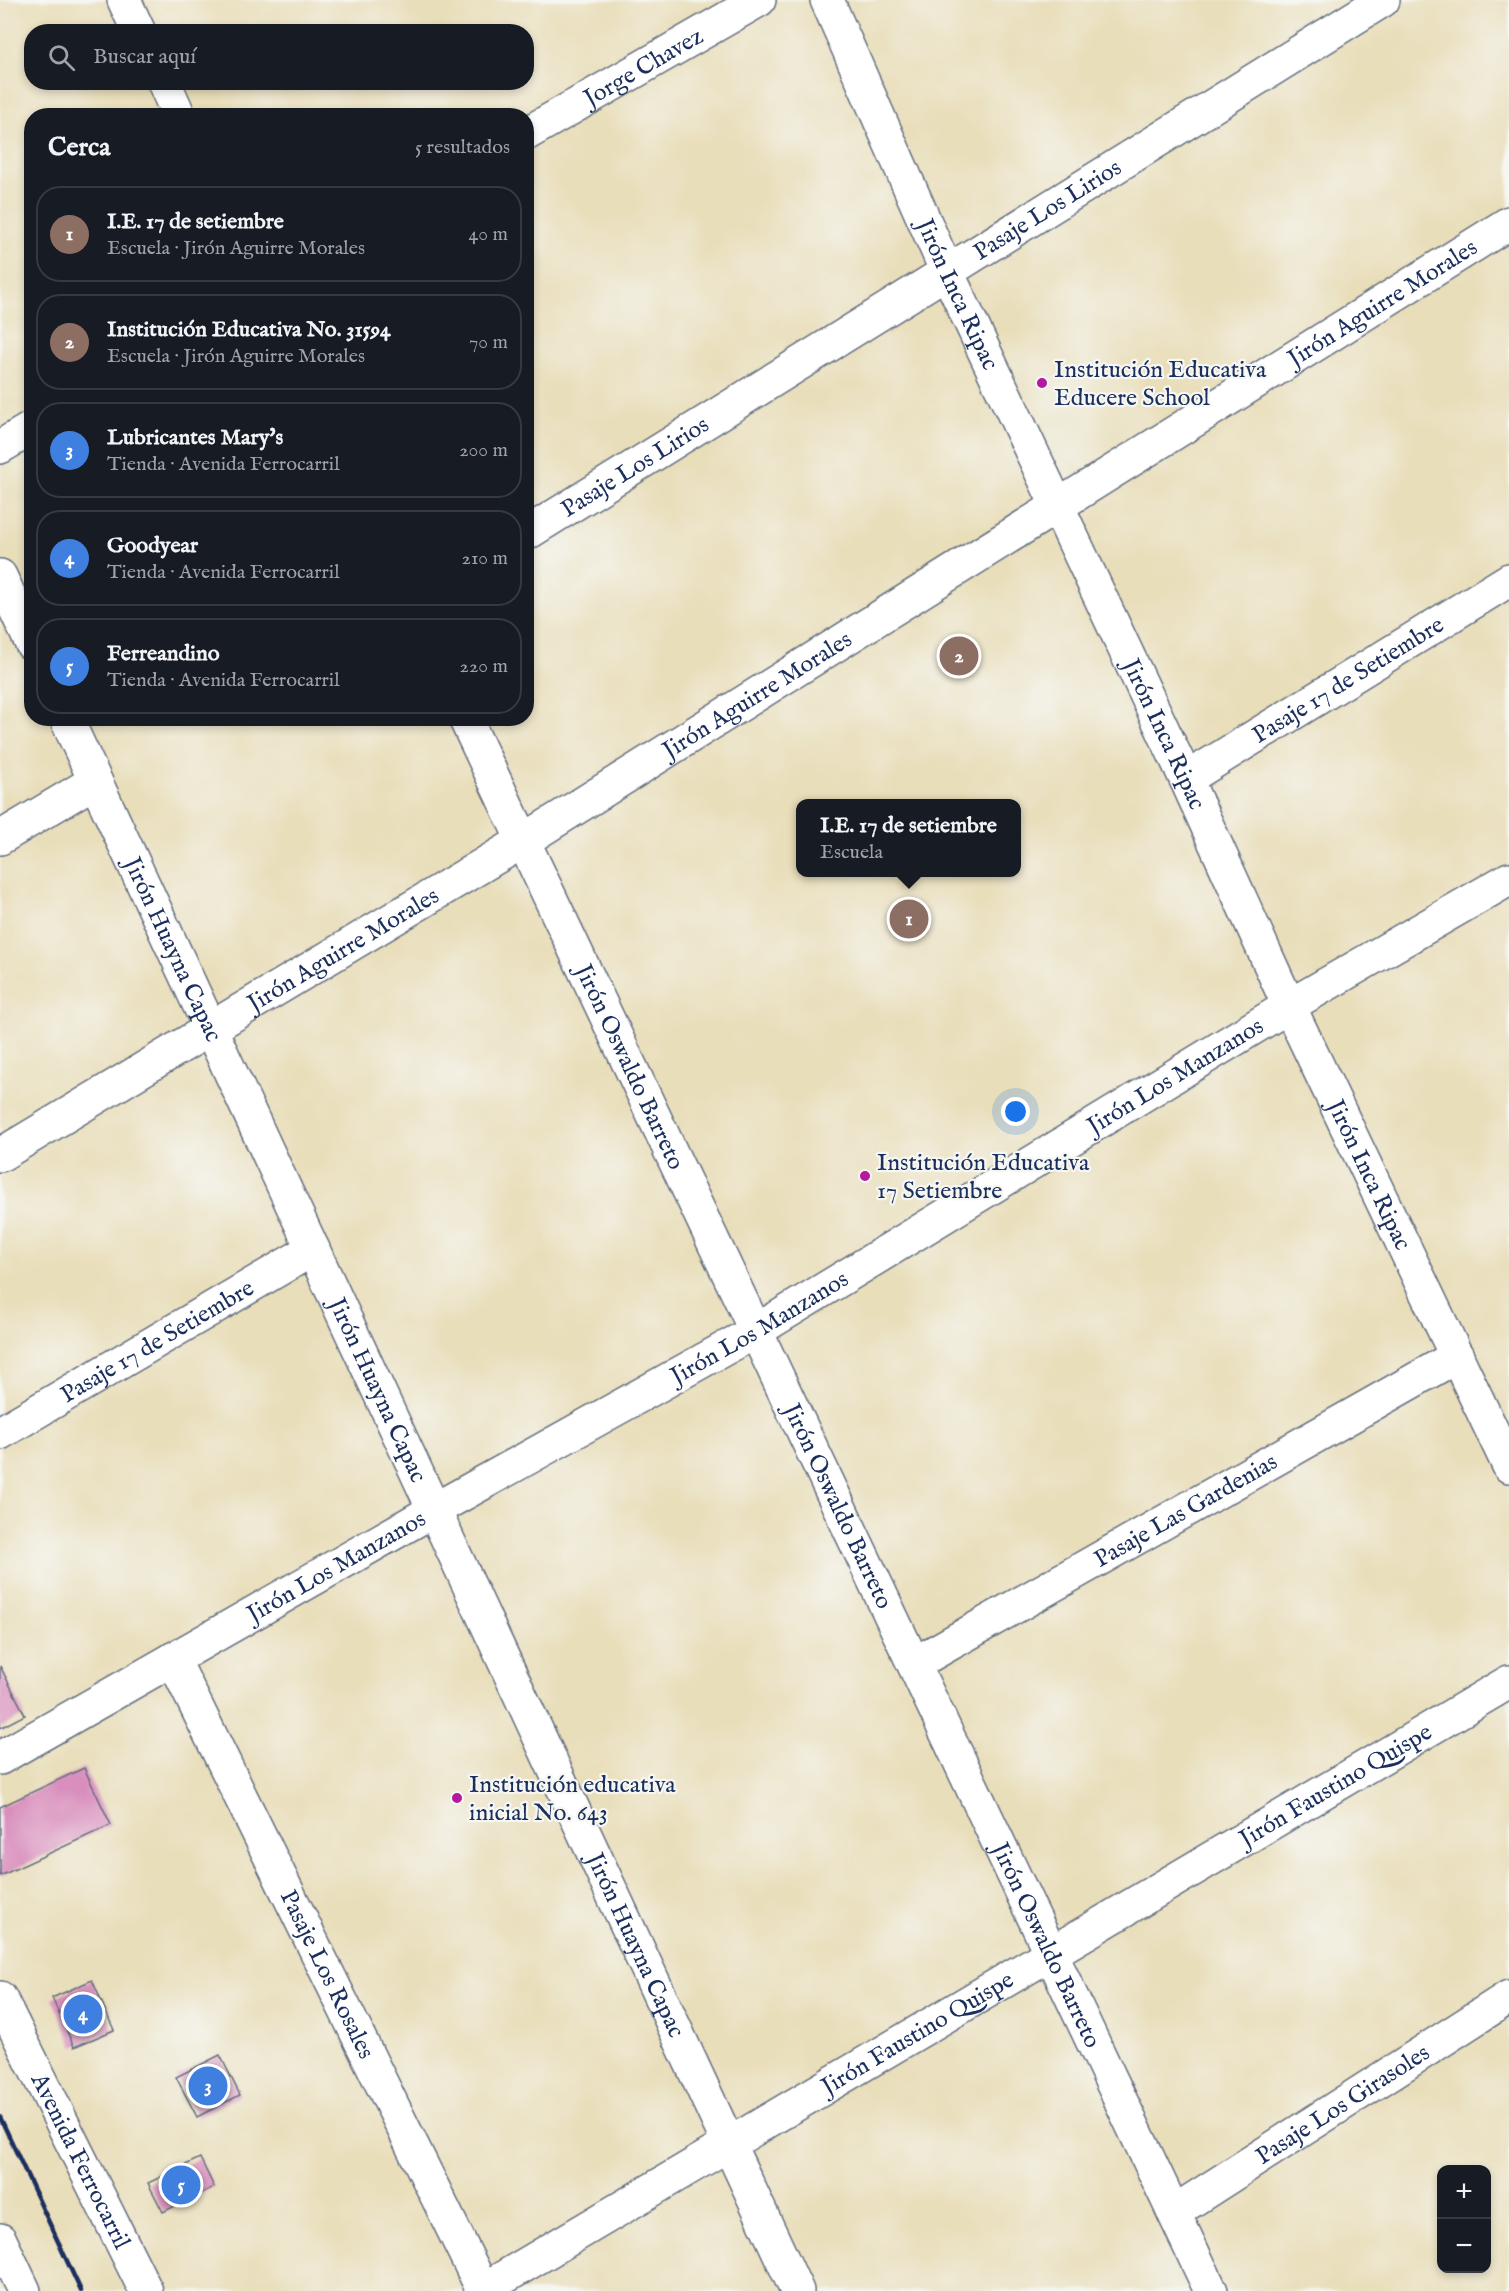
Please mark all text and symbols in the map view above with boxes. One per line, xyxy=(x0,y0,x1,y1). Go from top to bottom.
street label: Jorge Chavez xyxy=(576,21,709,116)
search box xyxy=(24,24,534,90)
icon: search xyxy=(45,41,78,74)
text: Buscar aquí xyxy=(93,43,196,71)
text: Cerca xyxy=(48,131,110,164)
text: 5 resultados xyxy=(415,135,510,160)
street label: Pasaje Los Lirios xyxy=(968,153,1128,268)
text: I.E. 17 de setiembre xyxy=(107,208,284,236)
street label: Jirón Inca Ripac xyxy=(907,212,1005,375)
text: 1 xyxy=(66,222,73,247)
text: 40 m xyxy=(469,222,508,247)
street label: Jirón Aguirre Morales xyxy=(1280,233,1484,376)
text: Escuela · Jirón Aguirre Morales xyxy=(107,236,365,261)
text: Institución Educativa No. 31594 xyxy=(107,316,391,344)
text: 2 xyxy=(65,330,74,355)
text: 70 m xyxy=(469,330,508,355)
text: Escuela · Jirón Aguirre Morales xyxy=(107,344,365,369)
place label: Institución Educativa Educere School xyxy=(1054,355,1267,414)
marker: Institución Educativa Educere School xyxy=(1035,376,1049,390)
street label: Pasaje Los Lirios xyxy=(556,410,715,525)
text: Lubricantes Mary's xyxy=(107,424,283,452)
text: 3 xyxy=(66,438,73,463)
text: 200 m xyxy=(459,438,508,463)
text: Tienda · Avenida Ferrocarril xyxy=(107,452,340,477)
text: Goodyear xyxy=(107,532,198,560)
text: 4 xyxy=(65,546,74,571)
text: 210 m xyxy=(462,546,508,571)
text: Tienda · Avenida Ferrocarril xyxy=(107,560,340,585)
street label: Pasaje 17 de Setiembre xyxy=(1247,610,1450,751)
street label: Jirón Aguirre Morales xyxy=(654,625,858,768)
pin: 2 xyxy=(940,634,978,678)
text: Ferreandino xyxy=(107,640,220,668)
street label: Jirón Inca Ripac xyxy=(1113,652,1212,815)
text: 5 xyxy=(66,654,73,679)
text: 220 m xyxy=(460,654,508,679)
text: Tienda · Avenida Ferrocarril xyxy=(107,668,340,693)
popup xyxy=(796,799,1021,877)
text: I.E. 17 de setiembre xyxy=(820,812,997,840)
text: Escuela xyxy=(820,840,883,865)
street label: Jirón Huayna Capac xyxy=(115,850,228,1047)
street label: Jirón Aguirre Morales xyxy=(240,881,445,1021)
pin: 1 xyxy=(890,896,928,942)
street label: Jirón Oswaldo Barreto xyxy=(566,957,691,1175)
street label: Jirón Los Manzanos xyxy=(1079,1011,1270,1144)
street label: Jirón Inca Ripac xyxy=(1318,1092,1417,1256)
your location xyxy=(1001,1097,1030,1126)
place label: Institución Educativa 17 Setiembre xyxy=(877,1148,1090,1207)
marker: Institución Educativa 17 Setiembre xyxy=(858,1169,872,1183)
street label: Jirón Los Manzanos xyxy=(663,1264,855,1394)
street label: Pasaje 17 de Setiembre xyxy=(55,1273,260,1411)
street label: Jirón Huayna Capac xyxy=(319,1291,433,1488)
street label: Jirón Oswaldo Barreto xyxy=(774,1396,899,1614)
street label: Pasaje Las Gardenias xyxy=(1089,1447,1283,1576)
street label: Jirón Los Manzanos xyxy=(239,1504,432,1632)
street label: Jirón Faustino Quispe xyxy=(1232,1717,1438,1857)
place label: Institución educativa inicial No. 643 xyxy=(469,1770,676,1829)
marker: Institución educativa inicial No. 643 xyxy=(450,1791,464,1805)
street label: Jirón Oswaldo Barreto xyxy=(982,1835,1108,2053)
street label: Jirón Huayna Capac xyxy=(577,1846,691,2043)
street label: Pasaje Los Rosales xyxy=(272,1885,381,2064)
street label: Jirón Faustino Quispe xyxy=(813,1965,1020,2104)
pin: 4 xyxy=(64,1992,103,2036)
street label: Pasaje Los Girasoles xyxy=(1250,2038,1436,2172)
pin: 3 xyxy=(188,2064,228,2108)
street label: Avenida Ferrocarril xyxy=(23,2067,137,2255)
pin: 5 xyxy=(162,2162,201,2208)
map controls xyxy=(1437,2165,1491,2273)
button: + xyxy=(1437,2165,1491,2219)
button: − xyxy=(1437,2219,1491,2273)

